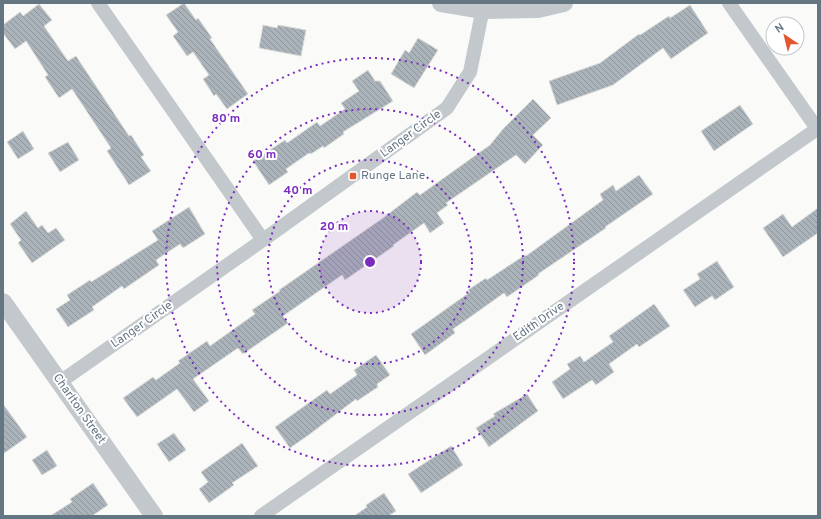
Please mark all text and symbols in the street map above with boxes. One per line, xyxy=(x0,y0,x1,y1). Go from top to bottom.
north arrow xyxy=(765,16,805,56)
text: N xyxy=(773,21,787,37)
street label: Langer Circle xyxy=(377,106,445,162)
text: 80 m xyxy=(212,111,240,127)
text: 60 m xyxy=(248,147,276,163)
place label: Runge Lane xyxy=(361,168,425,184)
marker: Runge Lane xyxy=(348,171,358,181)
text: 40 m xyxy=(283,183,313,199)
text: 20 m xyxy=(320,219,348,235)
centre of rings xyxy=(363,255,377,269)
street label: Langer Circle xyxy=(108,298,176,352)
street label: Edith Drive xyxy=(510,299,568,345)
street label: Charlton Street xyxy=(49,371,109,447)

